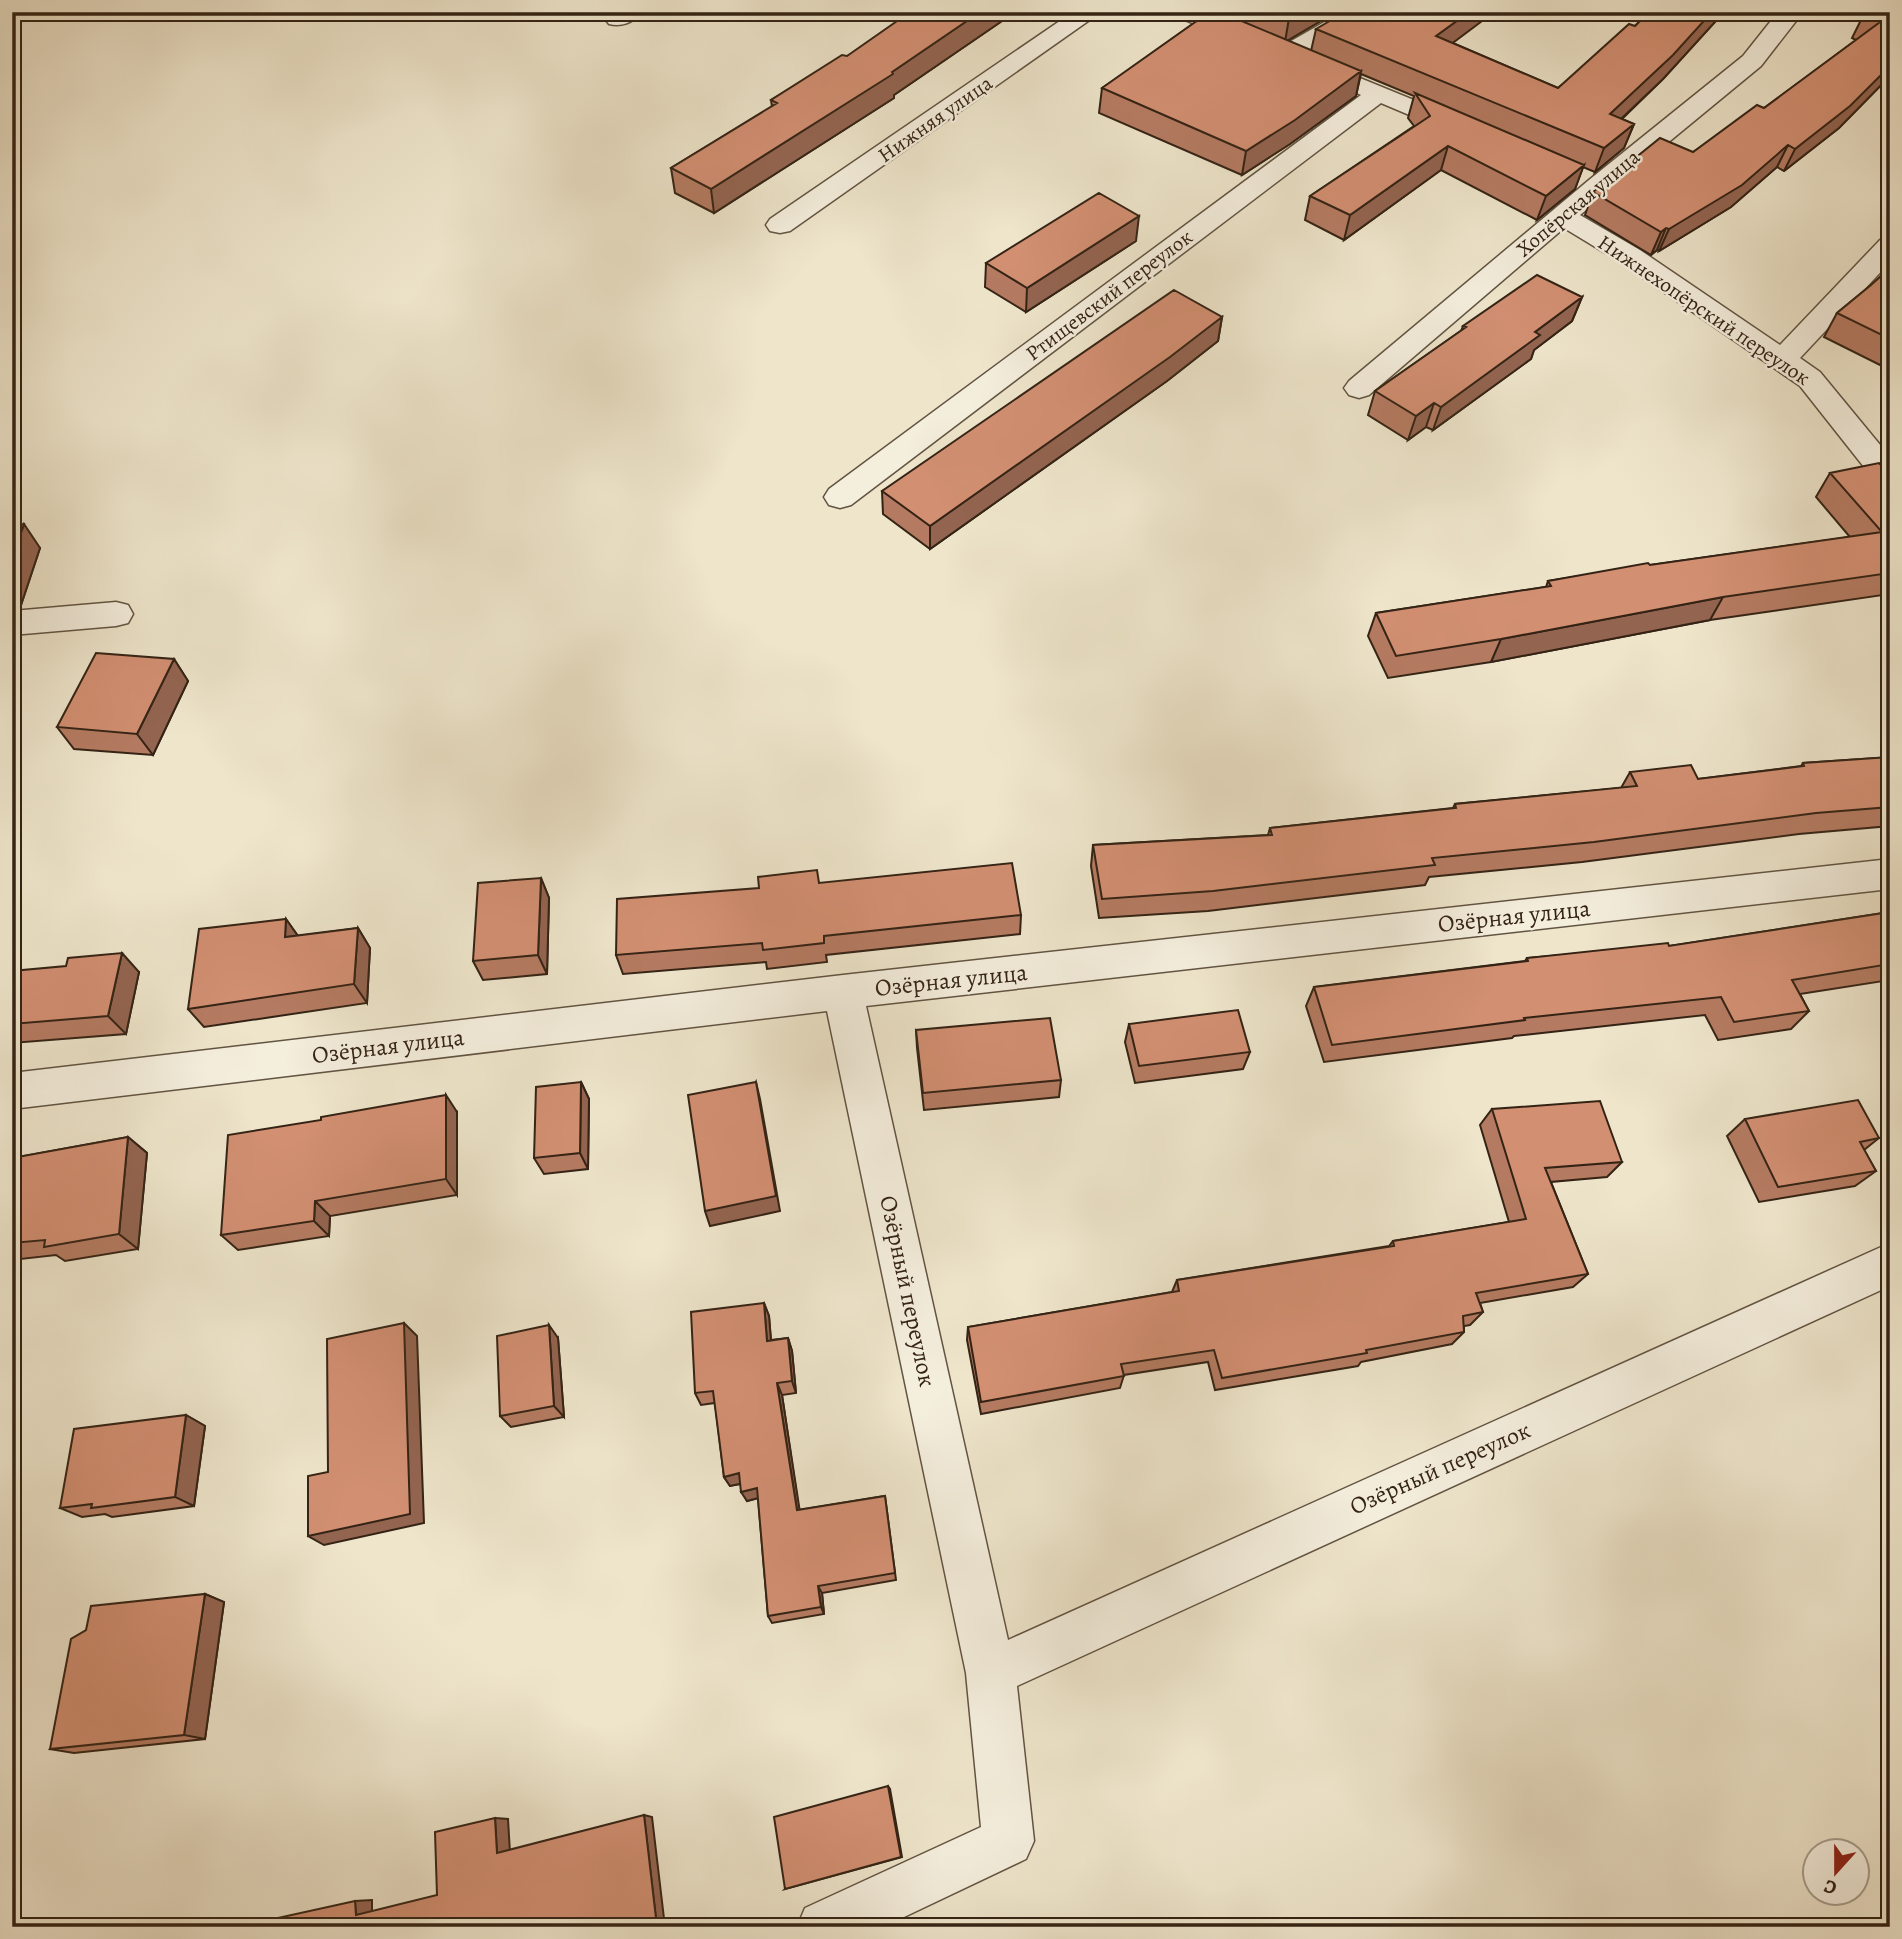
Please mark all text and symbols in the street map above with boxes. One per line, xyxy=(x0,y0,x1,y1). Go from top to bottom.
street label: Нижняя улица xyxy=(872,69,998,169)
street label: Хопёрская улица xyxy=(1510,143,1646,263)
street label: Ртищевский переулок xyxy=(1020,223,1198,367)
street label: Нижнехопёрский переулок xyxy=(1592,228,1816,392)
street label: Озёрная улица xyxy=(1436,892,1592,940)
street label: Озёрная улица xyxy=(873,956,1029,1004)
street label: Озёрная улица xyxy=(310,1021,466,1071)
street label: Озёрный переулок xyxy=(872,1192,944,1390)
street label: Озёрный переулок xyxy=(1345,1414,1535,1522)
north arrow xyxy=(1800,1838,1870,1908)
text: С xyxy=(1820,1873,1840,1901)

